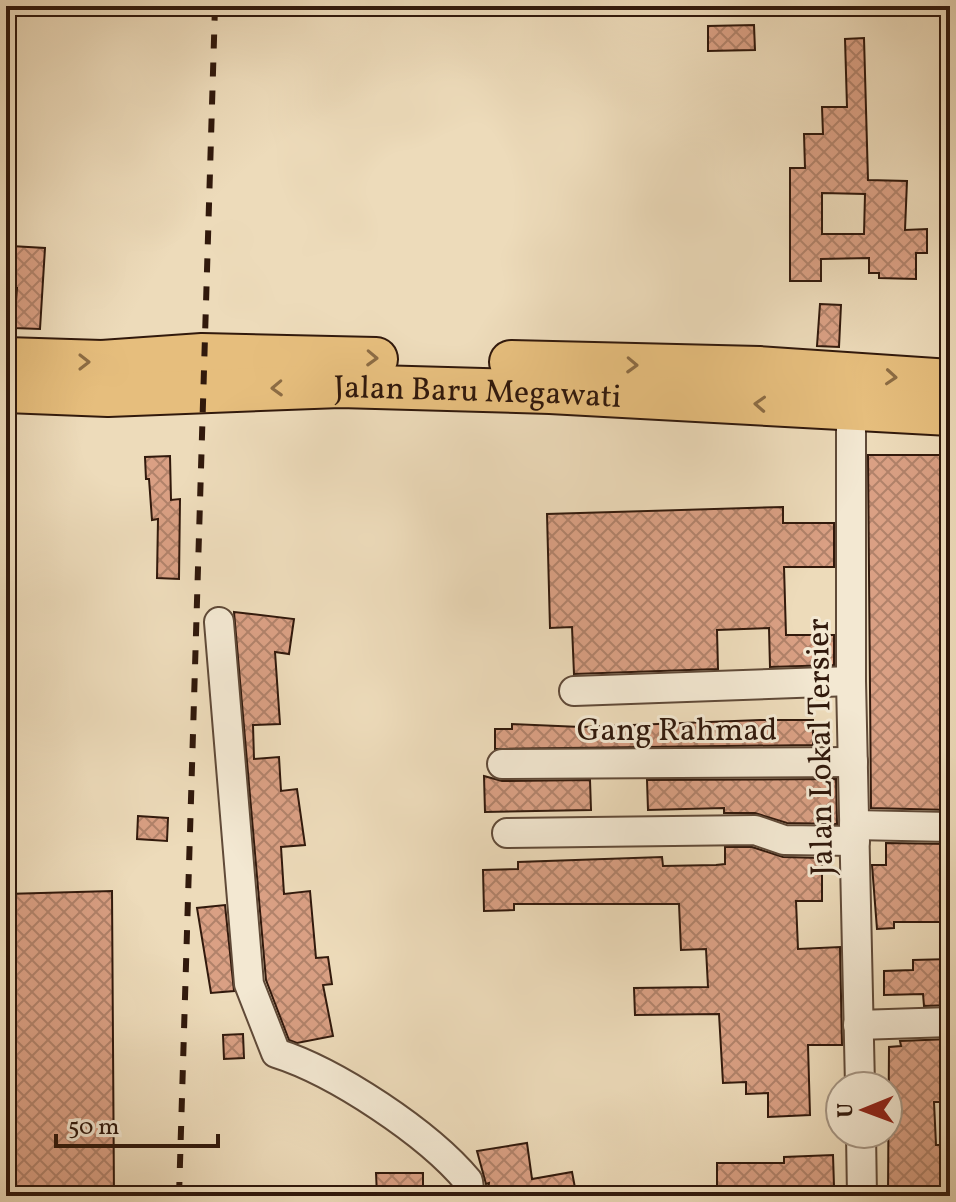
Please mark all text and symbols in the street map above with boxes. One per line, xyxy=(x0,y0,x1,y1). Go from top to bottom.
one-way arrow xyxy=(366,350,379,367)
one-way arrow xyxy=(78,353,91,371)
one-way arrow xyxy=(626,357,639,374)
street label: Jalan Baru Megawati xyxy=(333,367,623,421)
one-way arrow xyxy=(885,368,898,385)
one-way arrow xyxy=(270,379,283,396)
one-way arrow xyxy=(753,396,766,413)
street label: Jalan Lokal Tersier xyxy=(798,618,846,876)
street label: Gang Rahmad xyxy=(577,710,777,754)
north arrow xyxy=(824,1070,904,1150)
scale bar xyxy=(56,1098,218,1148)
text: U xyxy=(831,1102,862,1118)
text: 50 m xyxy=(68,1111,120,1145)

